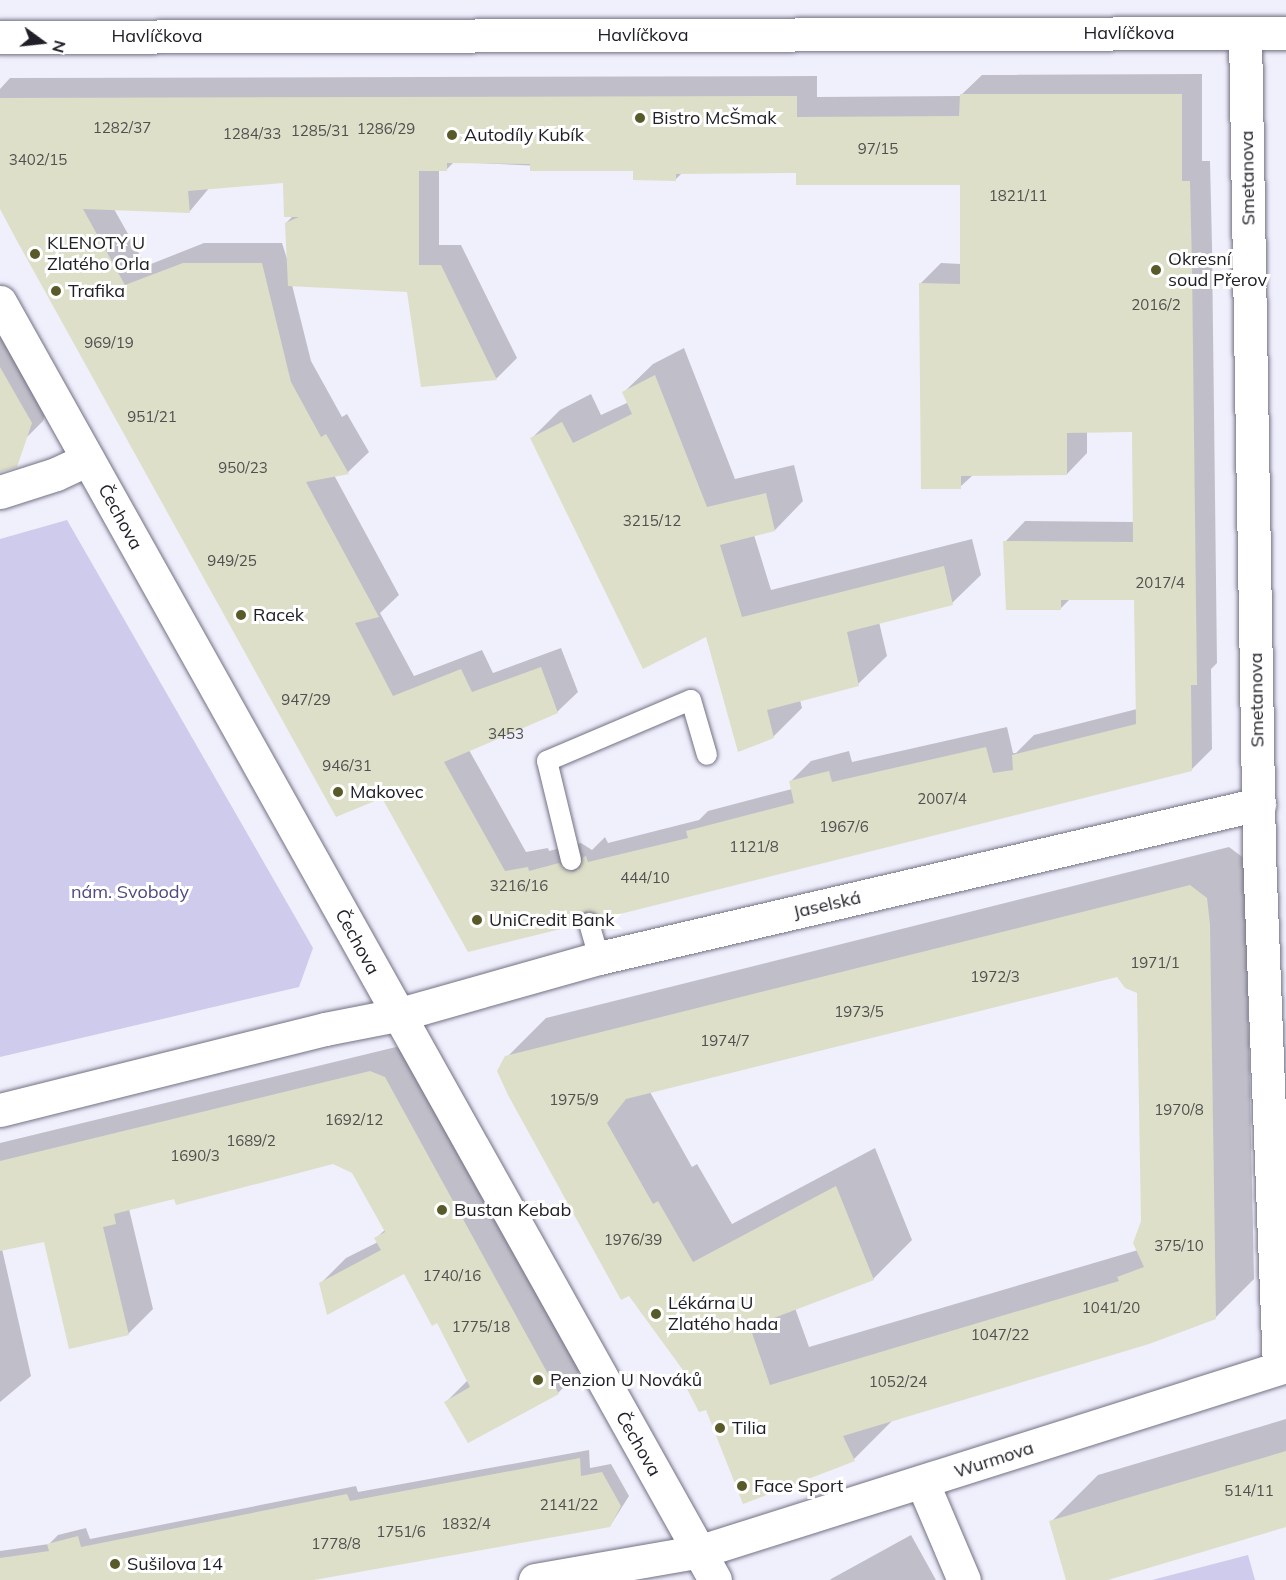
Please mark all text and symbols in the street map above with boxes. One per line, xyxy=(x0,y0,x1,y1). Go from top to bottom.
north arrow xyxy=(12,12,72,72)
street label: Havlíčkova xyxy=(1084,22,1174,44)
street label: Havlíčkova xyxy=(598,24,688,46)
street label: Havlíčkova xyxy=(112,25,202,47)
text: N xyxy=(48,38,71,55)
place label: Bistro McŠmak xyxy=(652,107,776,129)
marker: Bistro McŠmak xyxy=(633,111,647,125)
house number: 1282/37 xyxy=(93,119,151,137)
house number: 1286/29 xyxy=(357,120,415,138)
house number: 1285/31 xyxy=(291,122,349,140)
place label: Autodíly Kubík xyxy=(464,124,584,146)
house number: 1284/33 xyxy=(223,125,281,143)
marker: Autodíly Kubík xyxy=(445,128,459,142)
street label: Smetanova xyxy=(1236,130,1260,226)
house number: 97/15 xyxy=(858,140,898,158)
house number: 3402/15 xyxy=(9,151,67,169)
house number: 1821/11 xyxy=(989,187,1047,205)
place label: KLENOTY U Zlatého Orla xyxy=(47,233,150,276)
marker: KLENOTY U Zlatého Orla xyxy=(28,247,42,261)
place label: Okresní soud Přerov xyxy=(1168,249,1267,292)
marker: Okresní soud Přerov xyxy=(1149,263,1163,277)
place label: Trafika xyxy=(68,280,125,302)
marker: Trafika xyxy=(49,284,63,298)
house number: 2016/2 xyxy=(1131,296,1181,314)
house number: 969/19 xyxy=(84,334,134,352)
house number: 951/21 xyxy=(127,408,177,426)
house number: 950/23 xyxy=(218,459,268,477)
street label: Čechova xyxy=(93,481,147,553)
house number: 3215/12 xyxy=(623,512,681,530)
house number: 949/25 xyxy=(207,552,257,570)
house number: 2017/4 xyxy=(1135,574,1185,592)
place label: Racek xyxy=(253,604,304,626)
marker: Racek xyxy=(234,608,248,622)
street label: Smetanova xyxy=(1245,652,1269,748)
house number: 947/29 xyxy=(281,691,331,709)
house number: 3453 xyxy=(488,725,524,743)
house number: 946/31 xyxy=(322,757,372,775)
place label: Makovec xyxy=(350,781,424,803)
marker: Makovec xyxy=(331,785,345,799)
house number: 2007/4 xyxy=(917,790,967,808)
house number: 1967/6 xyxy=(819,818,869,836)
house number: 1121/8 xyxy=(729,838,779,856)
house number: 444/10 xyxy=(620,869,670,887)
house number: 3216/16 xyxy=(490,877,548,895)
park label: nám. Svobody xyxy=(71,881,189,903)
street label: Jaselská xyxy=(791,887,863,923)
street label: Čechova xyxy=(330,906,384,978)
place label: UniCredit Bank xyxy=(489,909,614,931)
marker: UniCredit Bank xyxy=(470,913,484,927)
house number: 1971/1 xyxy=(1130,954,1180,972)
house number: 1972/3 xyxy=(970,968,1020,986)
house number: 1973/5 xyxy=(834,1003,884,1021)
house number: 1974/7 xyxy=(700,1032,750,1050)
house number: 1975/9 xyxy=(549,1091,599,1109)
house number: 1970/8 xyxy=(1154,1101,1204,1119)
house number: 1692/12 xyxy=(325,1111,383,1129)
house number: 1689/2 xyxy=(226,1132,276,1150)
house number: 1690/3 xyxy=(170,1147,220,1165)
place label: Bustan Kebab xyxy=(454,1199,571,1221)
marker: Bustan Kebab xyxy=(435,1203,449,1217)
house number: 1976/39 xyxy=(604,1231,662,1249)
house number: 375/10 xyxy=(1154,1237,1204,1255)
house number: 1740/16 xyxy=(423,1267,481,1285)
place label: Lékárna U Zlatého hada xyxy=(668,1293,778,1336)
house number: 1041/20 xyxy=(1082,1299,1140,1317)
marker: Lékárna U Zlatého hada xyxy=(649,1307,663,1321)
house number: 1775/18 xyxy=(452,1318,510,1336)
house number: 1047/22 xyxy=(971,1326,1029,1344)
place label: Penzion U Nováků xyxy=(550,1369,702,1391)
marker: Penzion U Nováků xyxy=(531,1373,545,1387)
house number: 1052/24 xyxy=(869,1373,927,1391)
street label: Čechova xyxy=(611,1408,665,1480)
place label: Tilia xyxy=(732,1417,767,1439)
marker: Tilia xyxy=(713,1421,727,1435)
street label: Wurmova xyxy=(952,1437,1036,1483)
place label: Face Sport xyxy=(754,1475,843,1497)
marker: Face Sport xyxy=(735,1479,749,1493)
house number: 514/11 xyxy=(1224,1482,1274,1500)
house number: 2141/22 xyxy=(540,1496,598,1514)
house number: 1832/4 xyxy=(441,1515,491,1533)
house number: 1751/6 xyxy=(376,1523,426,1541)
house number: 1778/8 xyxy=(311,1535,361,1553)
place label: Sušilova 14 xyxy=(127,1553,223,1575)
marker: Sušilova 14 xyxy=(108,1557,122,1571)

